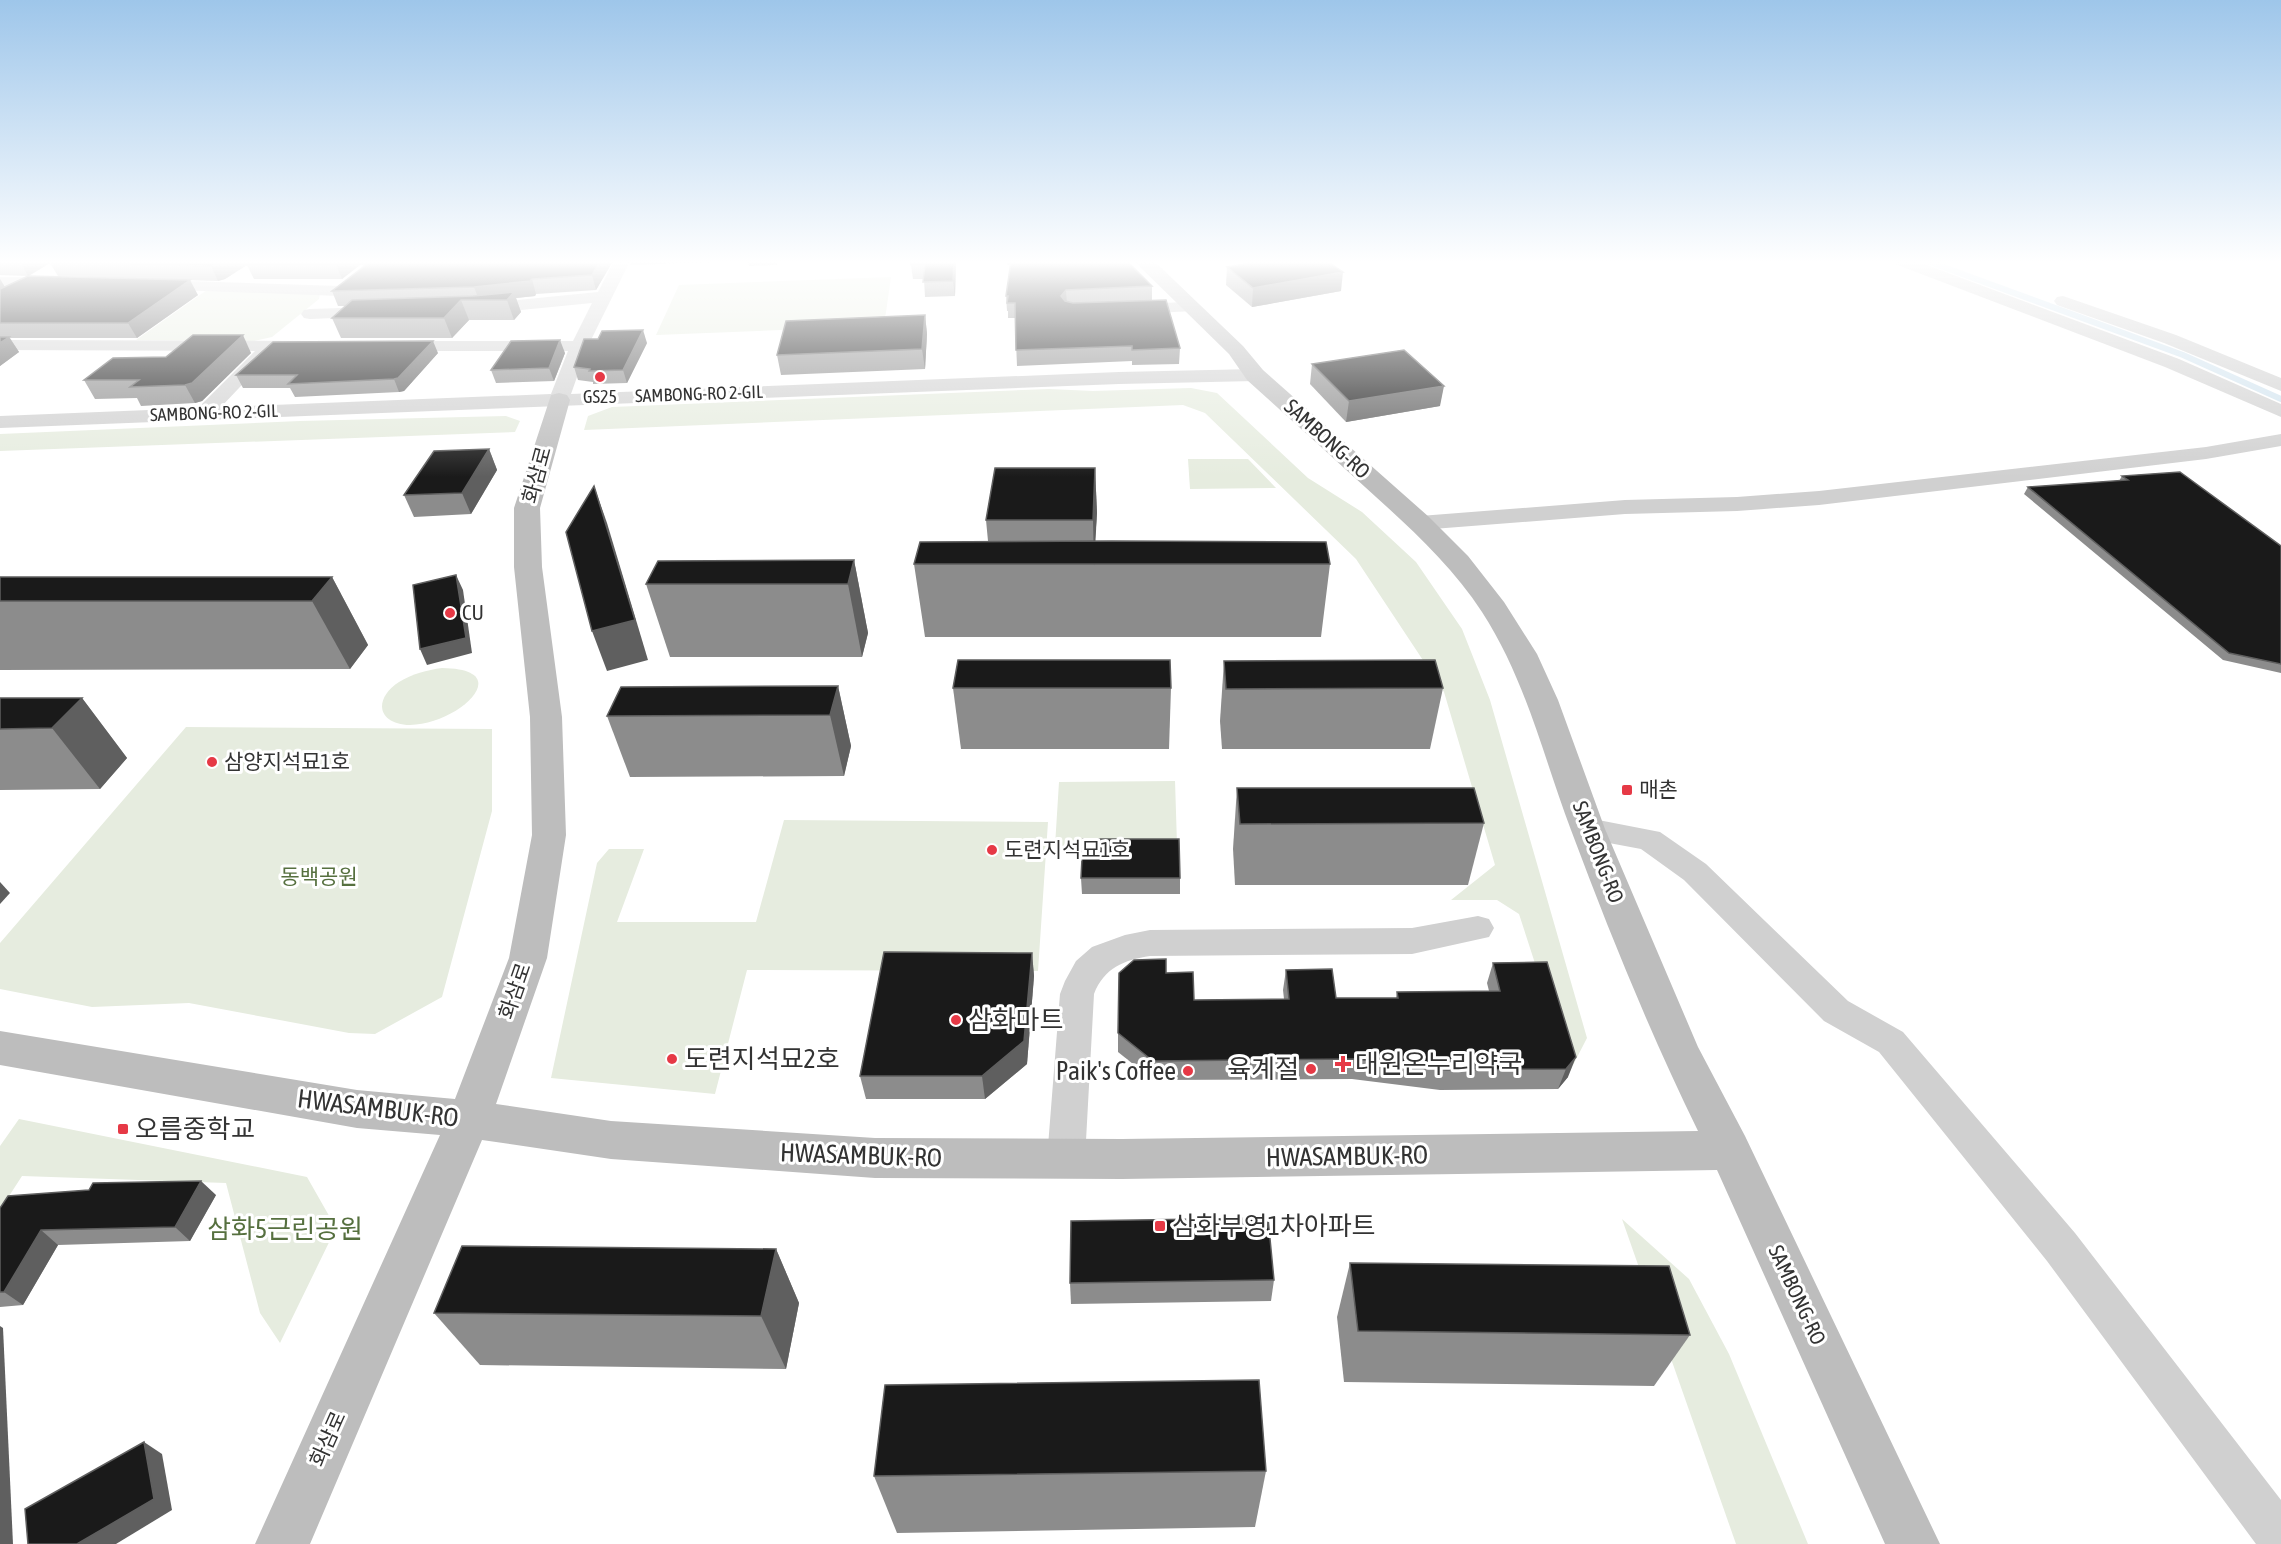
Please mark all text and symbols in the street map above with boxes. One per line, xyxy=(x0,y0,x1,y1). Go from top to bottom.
marker: GS25 xyxy=(593,370,607,384)
street label: SAMBONG-RO 2-GIL xyxy=(635,381,763,406)
place label: GS25 xyxy=(583,386,617,407)
street label: SAMBONG-RO xyxy=(1280,394,1375,483)
street label: SAMBONG-RO 2-GIL xyxy=(150,400,278,425)
street label: 화삼로 xyxy=(517,444,555,506)
place label: CU xyxy=(462,600,484,624)
marker: CU xyxy=(443,606,457,620)
place label: 삼양지석묘1호 xyxy=(224,749,350,773)
marker: 삼양지석묘1호 xyxy=(205,755,219,769)
place label: 매촌 xyxy=(1639,777,1678,801)
marker: 매촌 xyxy=(1620,783,1634,797)
street label: SAMBONG-RO xyxy=(1569,798,1629,906)
place label: 도련지석묘1호 xyxy=(1004,837,1130,861)
marker: 도련지석묘1호 xyxy=(985,843,999,857)
park label: 동백공원 xyxy=(280,864,358,888)
street label: 화삼로 xyxy=(493,959,535,1022)
place label: 삼화마트 xyxy=(968,1005,1064,1035)
marker: 삼화마트 xyxy=(949,1013,963,1027)
place label: 도련지석묘2호 xyxy=(684,1044,840,1074)
place label: 대원온누리약국 xyxy=(1355,1049,1522,1079)
marker: 도련지석묘2호 xyxy=(665,1052,679,1066)
place label: 육계절 xyxy=(1227,1054,1299,1084)
place label: Paik's Coffee xyxy=(1056,1056,1176,1086)
marker: 대원온누리약국 xyxy=(1336,1057,1350,1071)
marker: 육계절 xyxy=(1304,1062,1318,1076)
marker: Paik's Coffee xyxy=(1181,1064,1195,1078)
street label: HWASAMBUK-RO xyxy=(296,1083,460,1133)
place label: 오름중학교 xyxy=(135,1114,255,1144)
marker: 오름중학교 xyxy=(116,1122,130,1136)
street label: HWASAMBUK-RO xyxy=(779,1137,943,1173)
street label: HWASAMBUK-RO xyxy=(1266,1140,1428,1172)
place label: 삼화부영1차아파트 xyxy=(1172,1211,1376,1241)
park label: 삼화5근린공원 xyxy=(207,1214,363,1244)
marker: 삼화부영1차아파트 xyxy=(1153,1219,1167,1233)
street label: SAMBONG-RO xyxy=(1764,1241,1831,1348)
street label: 화삼로 xyxy=(304,1407,350,1470)

